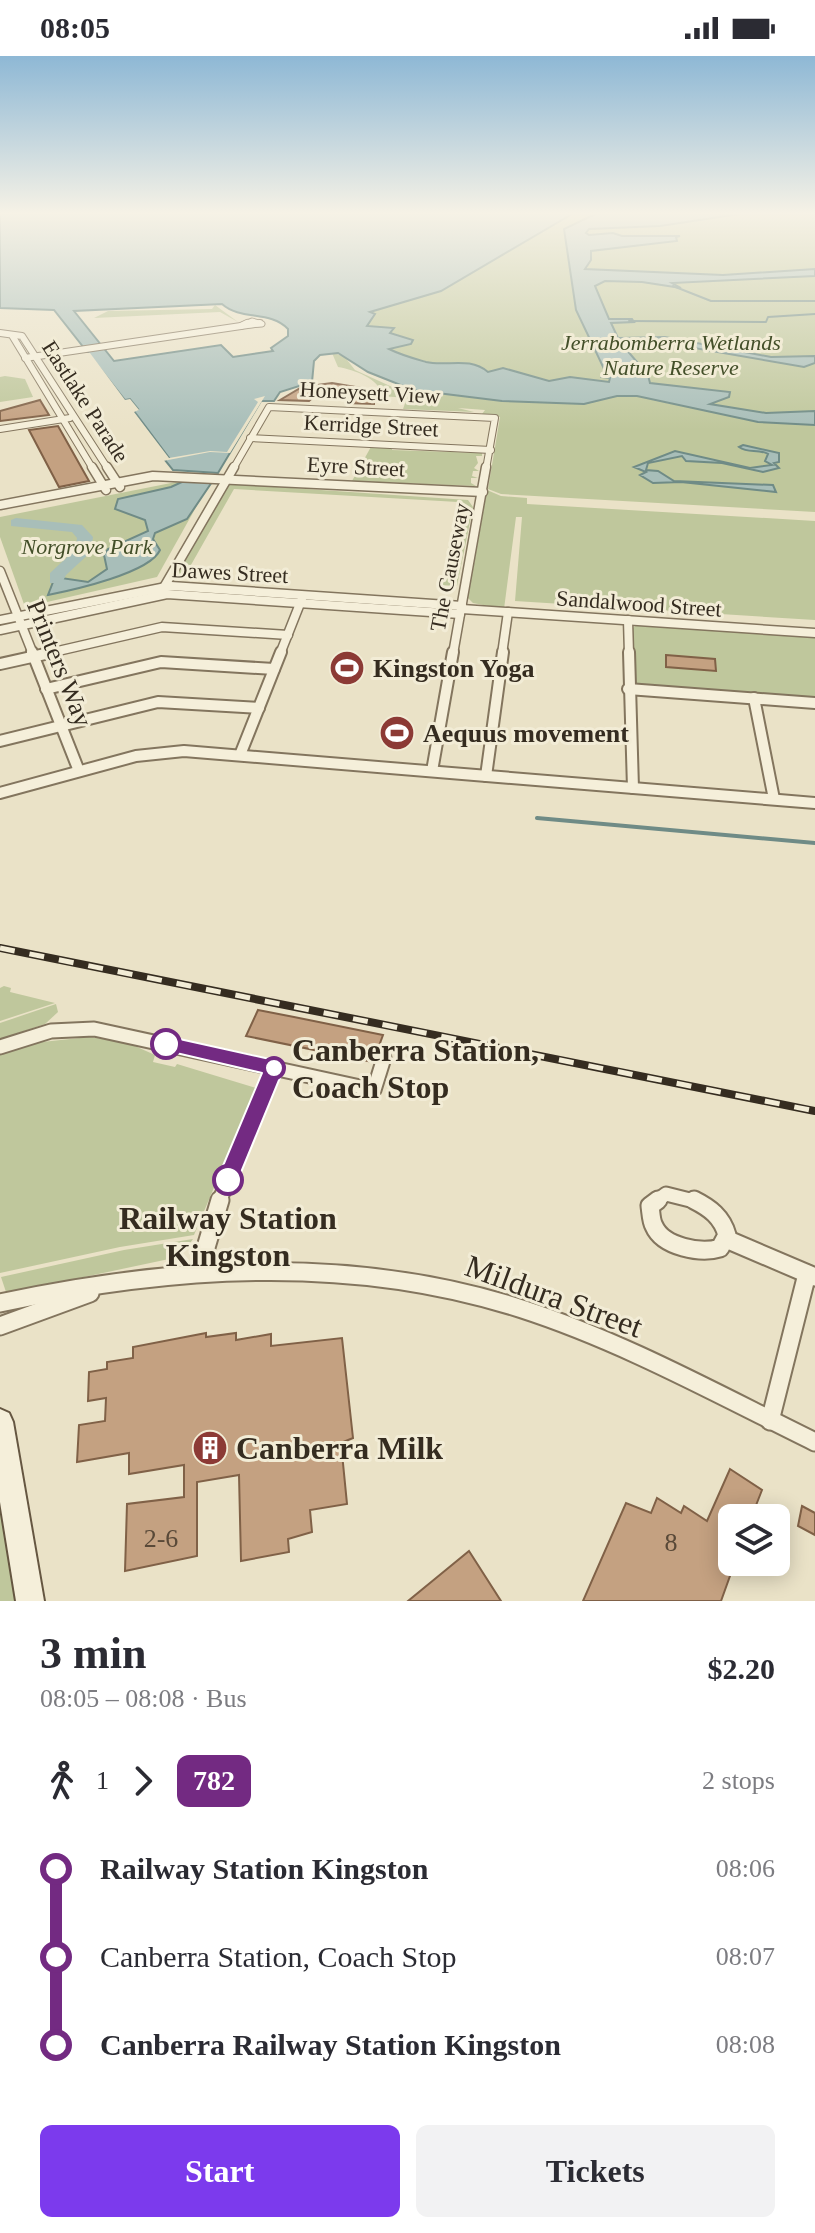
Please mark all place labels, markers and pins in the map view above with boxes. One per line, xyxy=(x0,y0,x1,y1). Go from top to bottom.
sports icon: Kingston Yoga xyxy=(328,649,366,687)
place label: Kingston Yoga xyxy=(373,654,535,683)
sports icon: Aequus movement xyxy=(378,714,416,752)
place label: Aequus movement xyxy=(423,719,629,748)
unlabelled marker xyxy=(151,1029,181,1059)
place label: Canberra Station, Coach Stop xyxy=(292,1032,539,1105)
marker: Canberra Station, Coach Stop xyxy=(263,1057,285,1079)
marker: Railway Station Kingston xyxy=(213,1165,243,1195)
place label: Railway Station Kingston xyxy=(119,1200,337,1273)
building icon: Canberra Milk xyxy=(191,1429,229,1467)
place label: Canberra Milk xyxy=(236,1430,443,1466)

